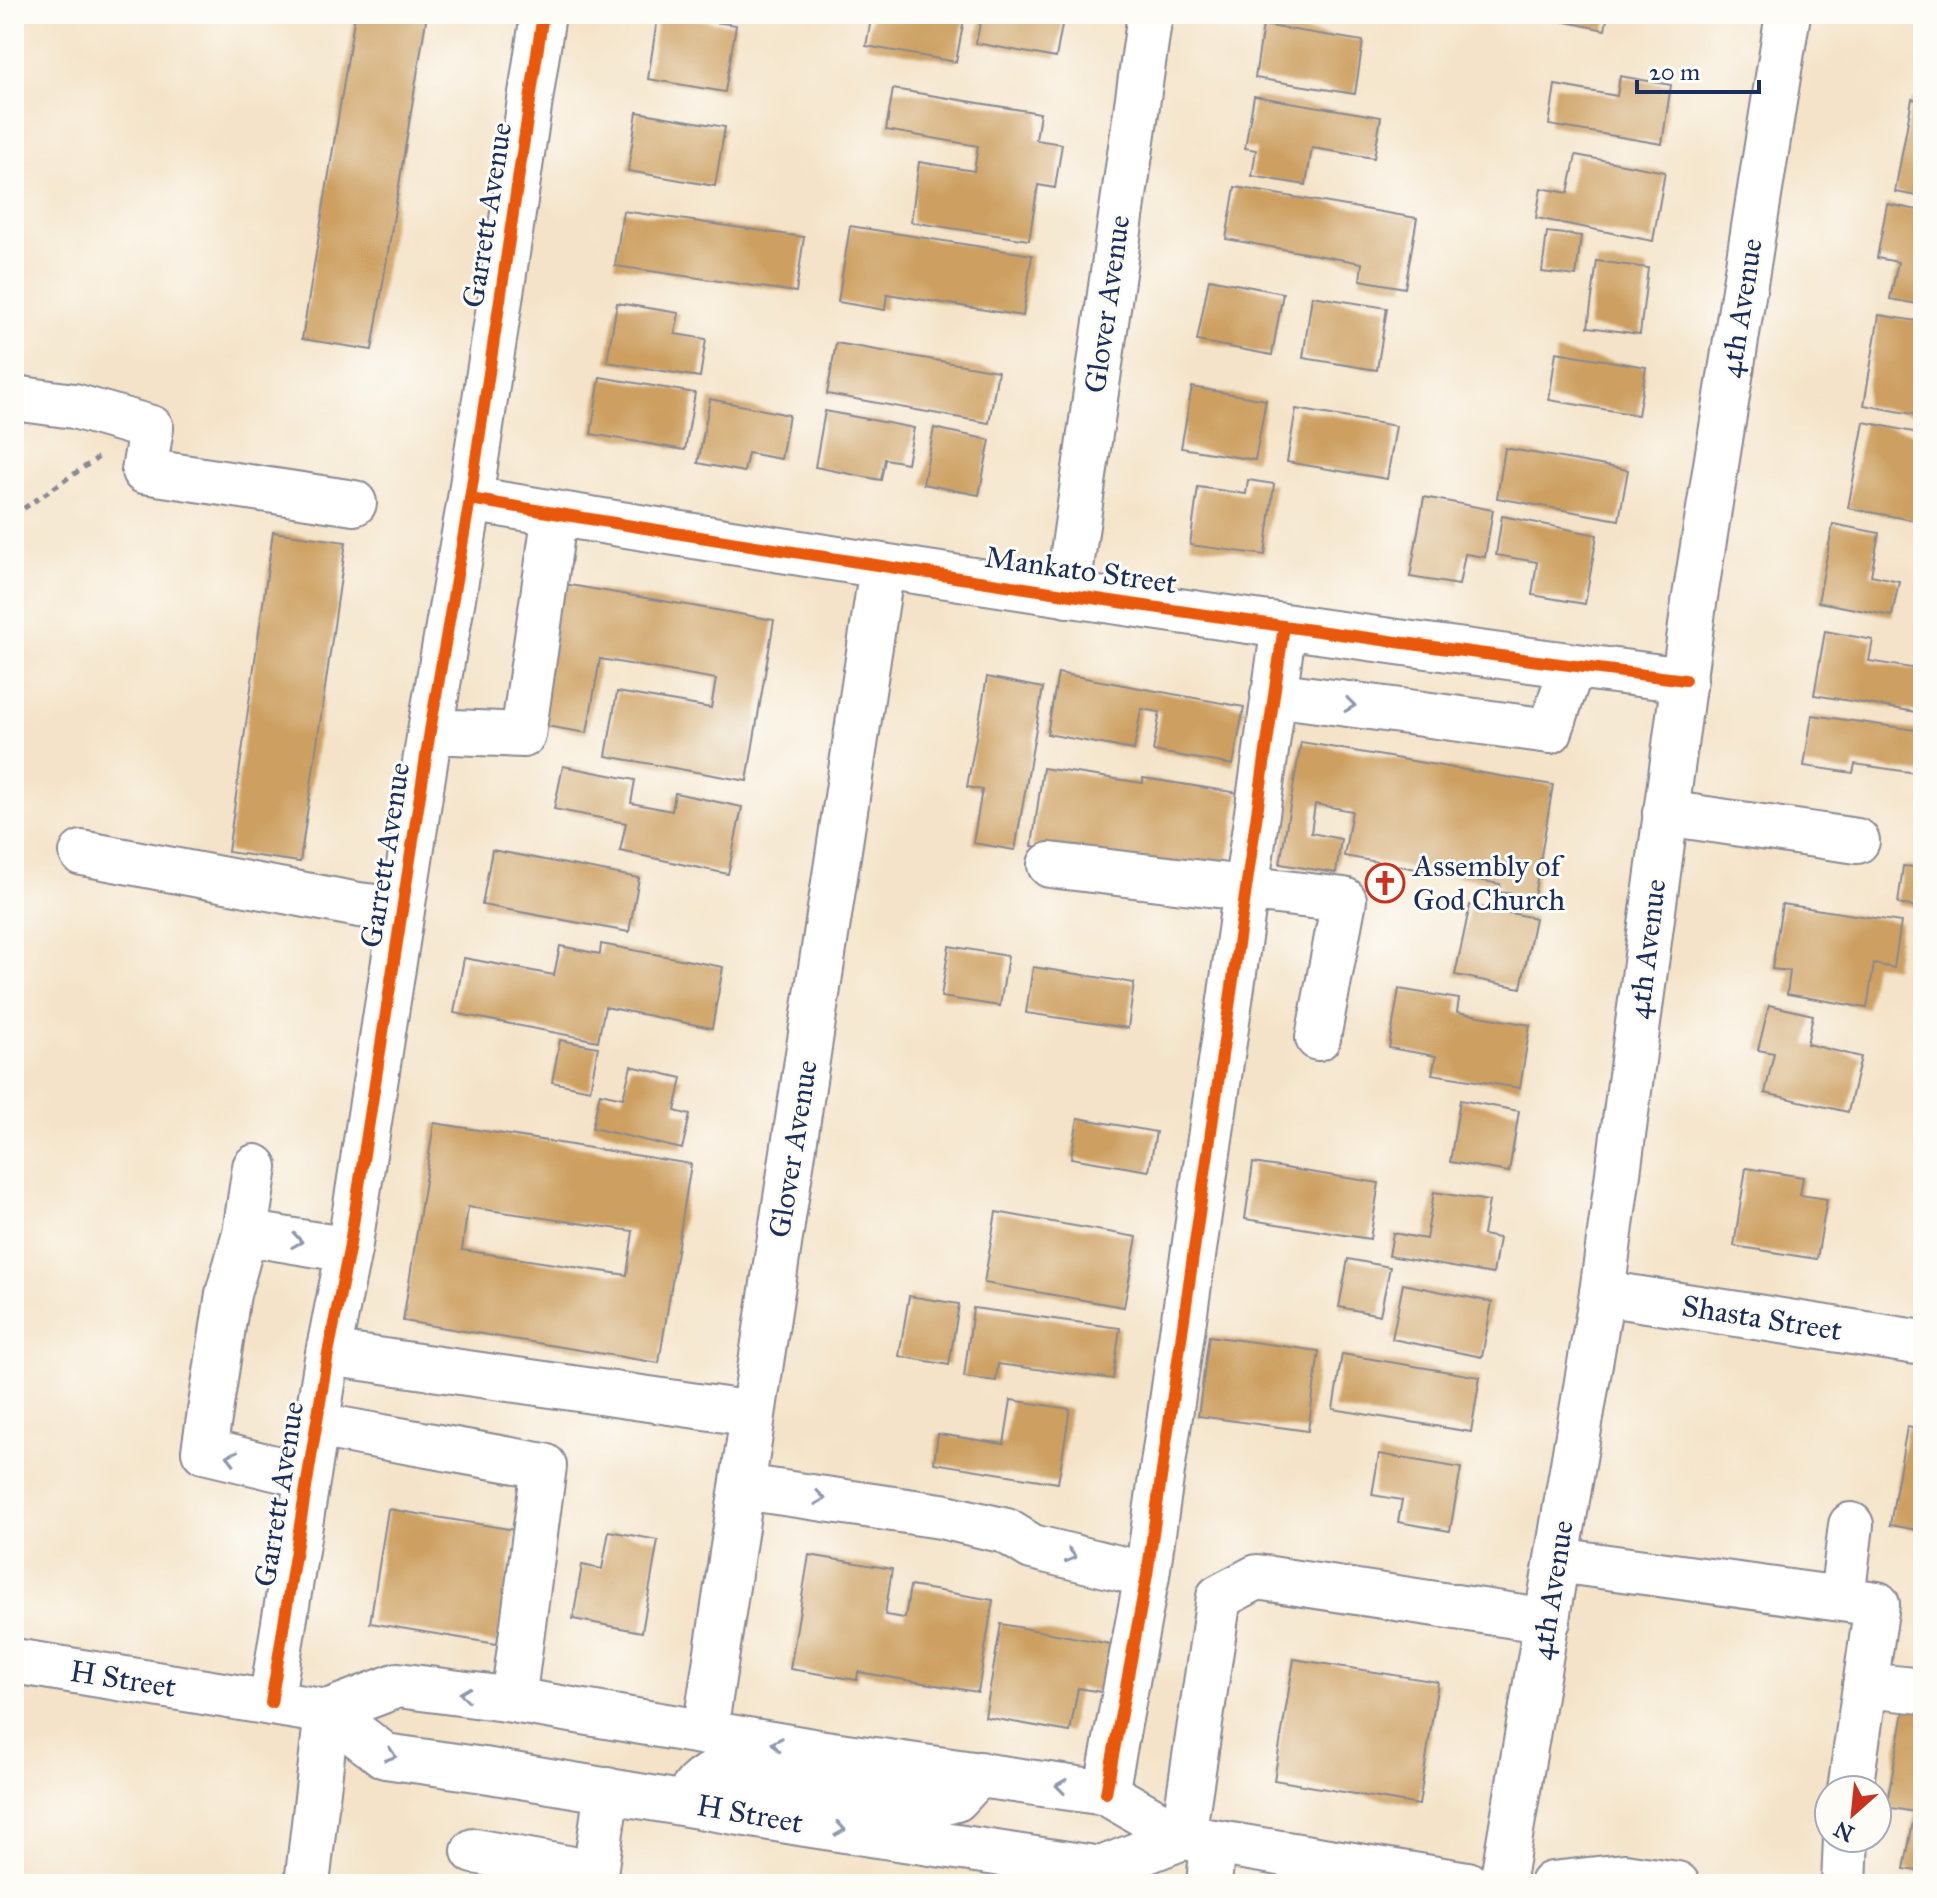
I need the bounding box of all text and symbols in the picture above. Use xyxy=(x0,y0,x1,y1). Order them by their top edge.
scale bar xyxy=(1637,44,1759,94)
text: 20 m xyxy=(1649,57,1700,87)
street label: Garrett Avenue xyxy=(455,120,519,310)
street label: Glover Avenue xyxy=(1077,213,1137,395)
street label: 4th Avenue xyxy=(1712,236,1770,380)
street label: Mankato Street xyxy=(983,539,1180,601)
one-way arrow xyxy=(1344,696,1357,713)
street label: Garrett Avenue xyxy=(353,760,417,950)
place label: Assembly of God Church xyxy=(1411,848,1566,918)
church icon: Assembly of God Church xyxy=(1364,862,1406,904)
street label: 4th Avenue xyxy=(1621,877,1673,1021)
street label: Glover Avenue xyxy=(761,1058,825,1240)
one-way arrow xyxy=(290,1232,304,1249)
street label: Shasta Street xyxy=(1679,1288,1845,1348)
street label: Garrett Avenue xyxy=(247,1399,311,1589)
one-way arrow xyxy=(226,1450,240,1467)
one-way arrow xyxy=(813,1489,827,1506)
street label: 4th Avenue xyxy=(1523,1518,1581,1662)
one-way arrow xyxy=(1064,1547,1078,1564)
street label: H Street xyxy=(67,1653,179,1705)
one-way arrow xyxy=(458,1686,472,1703)
one-way arrow xyxy=(770,1737,783,1754)
one-way arrow xyxy=(383,1746,397,1762)
north arrow xyxy=(1813,1774,1893,1854)
one-way arrow xyxy=(1055,1778,1068,1795)
street label: H Street xyxy=(694,1787,806,1841)
text: N xyxy=(1829,1815,1859,1848)
one-way arrow xyxy=(833,1820,847,1837)

